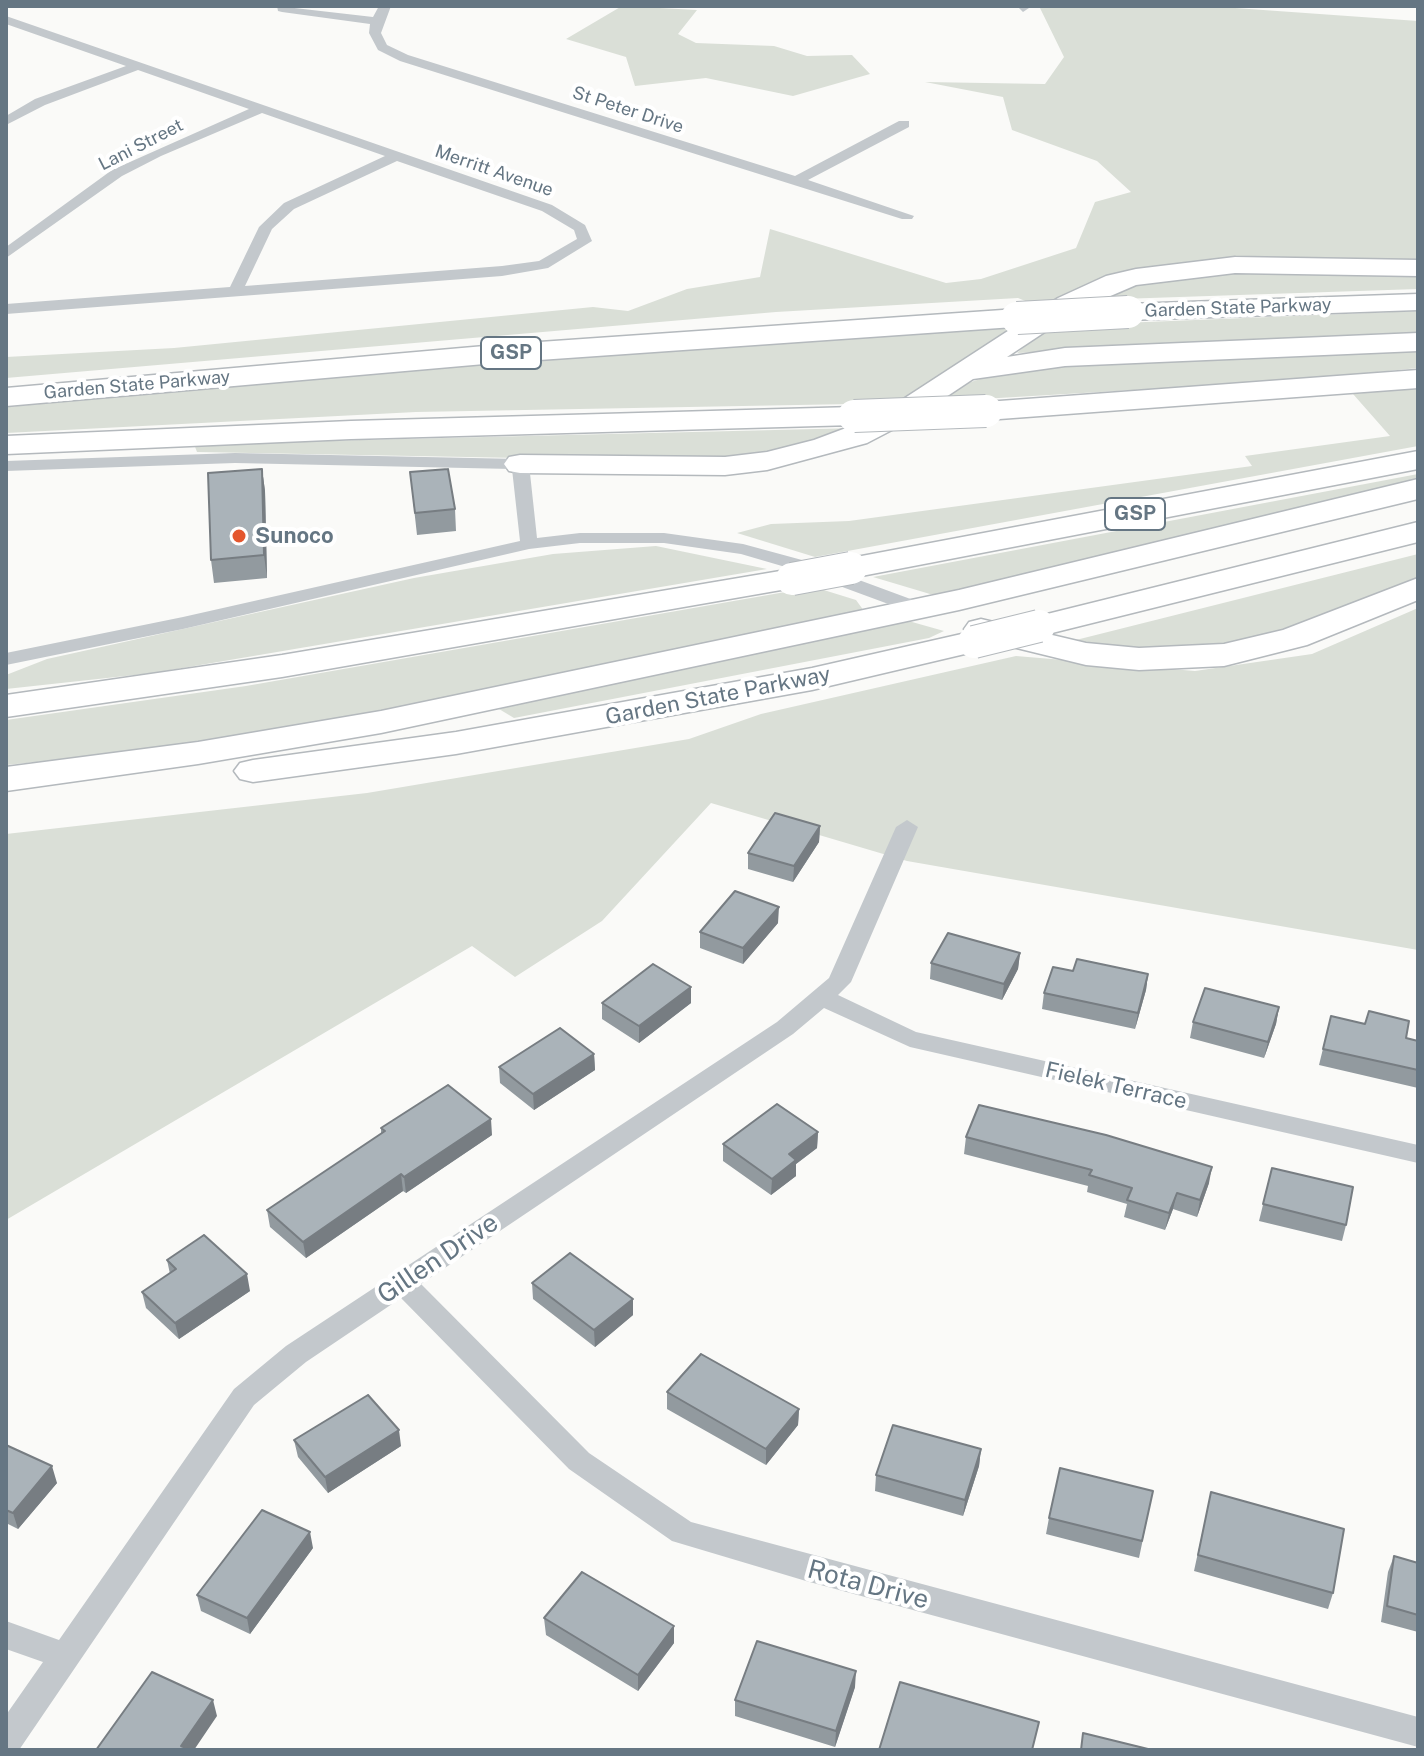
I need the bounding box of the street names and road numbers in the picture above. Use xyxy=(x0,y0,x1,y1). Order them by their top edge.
street label: St Peter Drive xyxy=(570,82,686,138)
street label: Lani Street xyxy=(95,115,187,175)
street label: Merritt Avenue xyxy=(432,141,556,201)
street label: Garden State Parkway xyxy=(1144,294,1332,322)
road number: GSP xyxy=(481,337,541,369)
street label: Garden State Parkway xyxy=(43,366,231,404)
road number: GSP xyxy=(1105,498,1165,530)
street label: Garden State Parkway xyxy=(603,661,833,731)
street label: Fielek Terrace xyxy=(1043,1057,1189,1115)
street label: Gillen Drive xyxy=(372,1207,504,1311)
street label: Rota Drive xyxy=(804,1554,932,1616)

